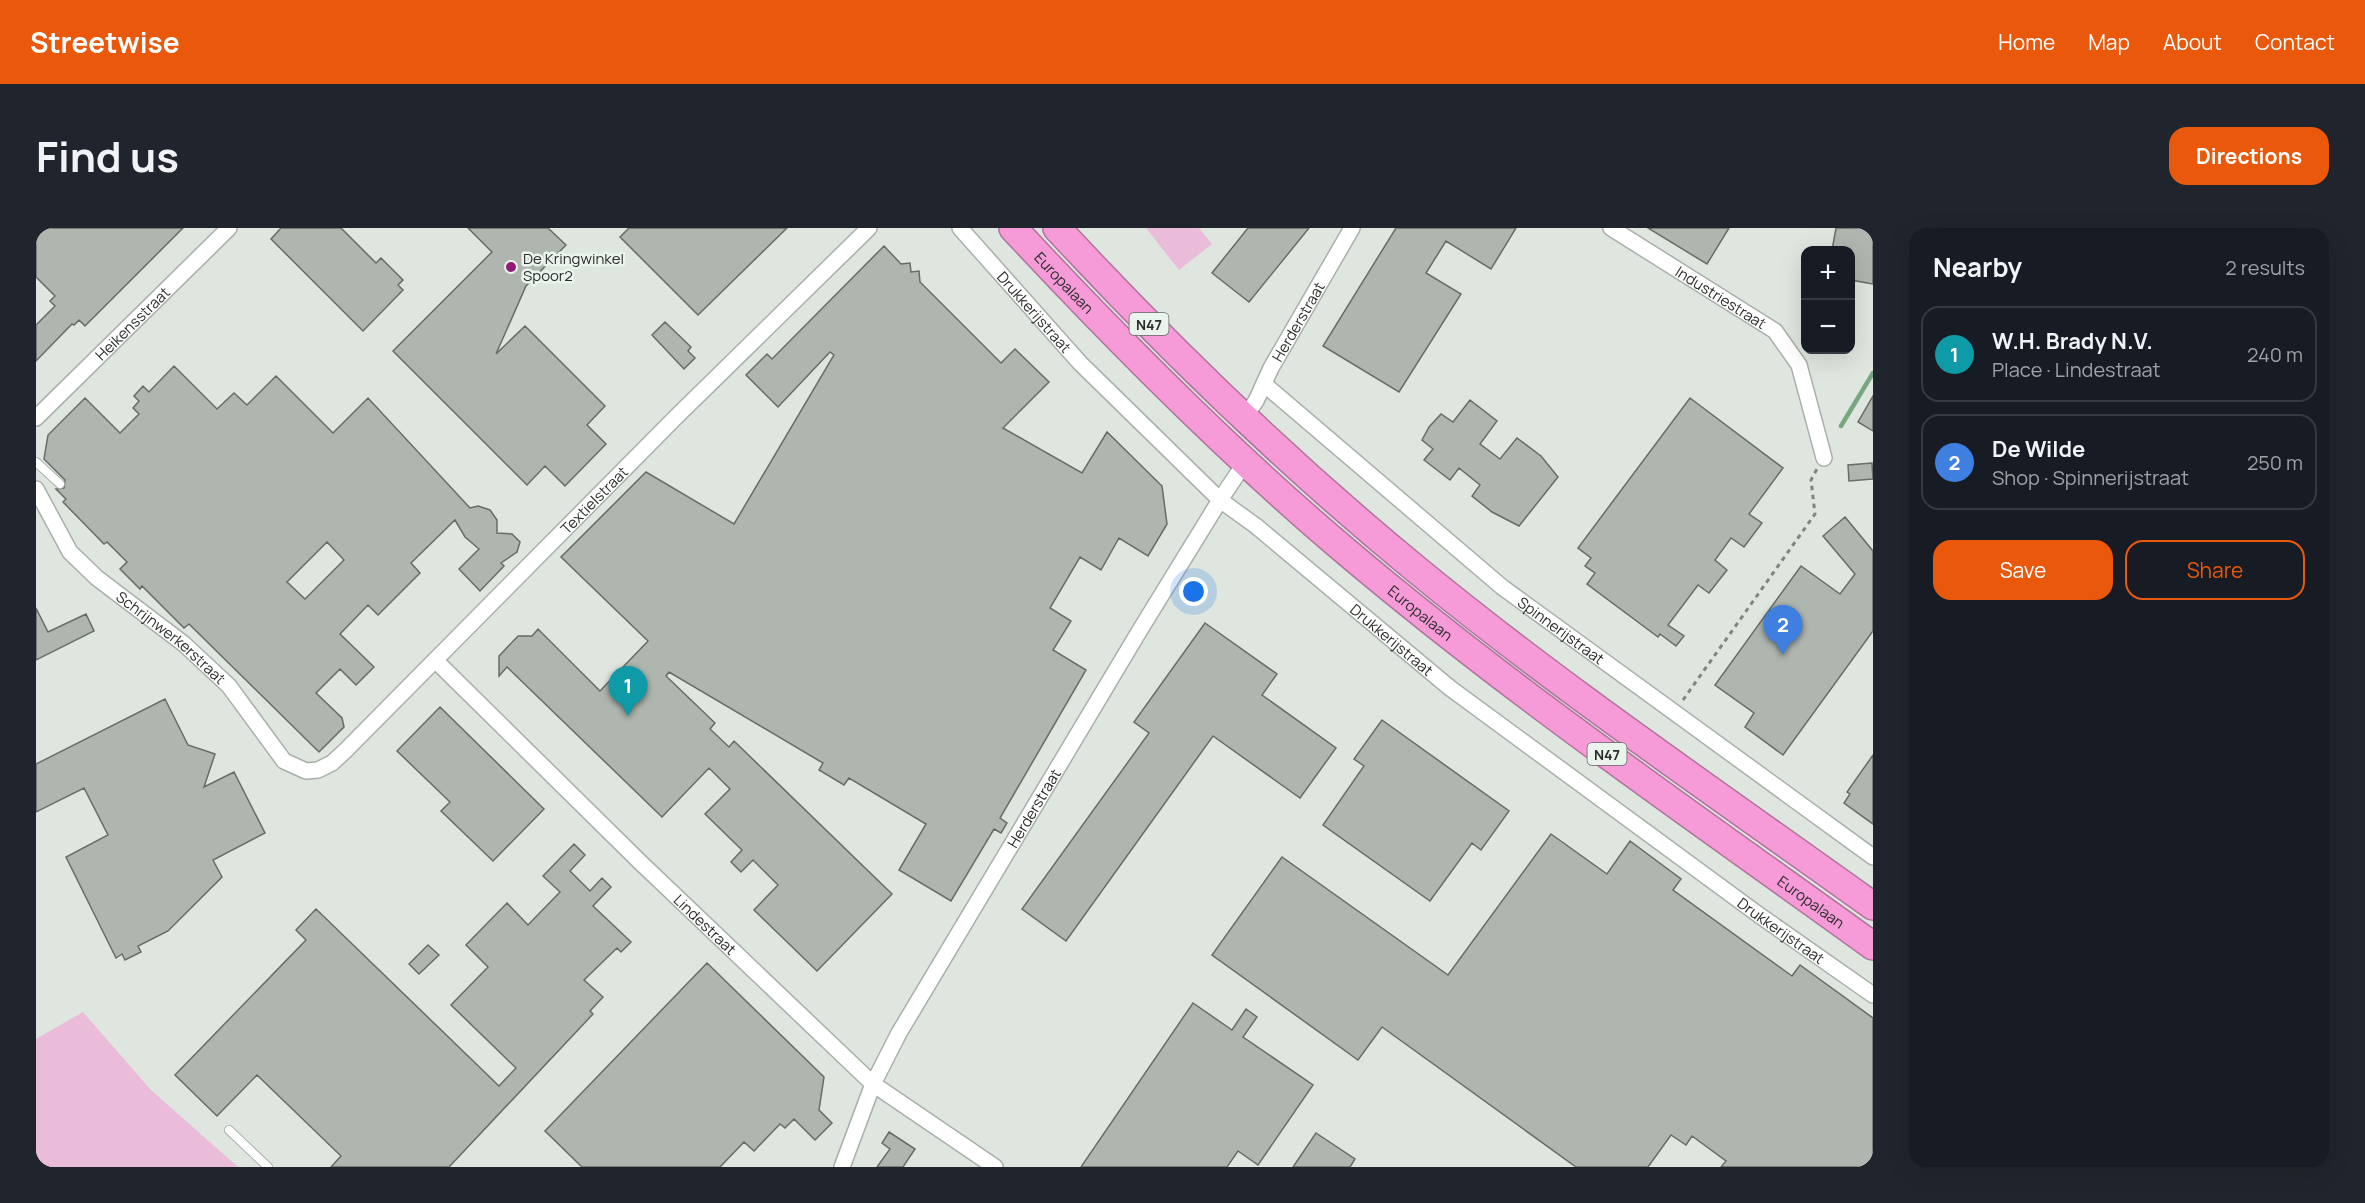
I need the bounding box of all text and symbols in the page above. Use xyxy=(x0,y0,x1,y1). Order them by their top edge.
text: Streetwise xyxy=(30,23,180,61)
text: Home xyxy=(1998,28,2055,56)
text: Map xyxy=(2088,28,2130,56)
text: About xyxy=(2163,28,2222,56)
text: Contact xyxy=(2255,28,2335,56)
text: Find us xyxy=(36,127,179,185)
button: Directions xyxy=(2169,127,2329,185)
map controls xyxy=(1801,246,1855,354)
button: + xyxy=(1801,246,1855,300)
street label: Europalaan xyxy=(1030,247,1099,318)
place label: De Kringwinkel Spoor2 xyxy=(523,248,624,286)
text: Nearby xyxy=(1933,249,2022,285)
text: 2 results xyxy=(2225,254,2305,281)
marker: De Kringwinkel Spoor2 xyxy=(504,260,518,274)
street label: Industriestraat xyxy=(1672,261,1771,334)
street label: Drukkerijstraat xyxy=(993,266,1076,357)
street label: Herderstraat xyxy=(1267,278,1329,365)
street label: Heikensstraat xyxy=(90,282,174,365)
button: − xyxy=(1801,300,1855,354)
road number: N47 xyxy=(1130,313,1168,335)
text: W.H. Brady N.V. xyxy=(1992,326,2153,356)
text: 1 xyxy=(1950,341,1959,368)
text: 240 m xyxy=(2247,341,2303,368)
text: Place · Lindestraat xyxy=(1992,356,2161,383)
text: De Wilde xyxy=(1992,434,2085,464)
text: 2 xyxy=(1949,449,1960,476)
text: 250 m xyxy=(2247,449,2303,476)
street label: Textielstraat xyxy=(556,461,632,538)
text: Shop · Spinnerijstraat xyxy=(1992,464,2189,491)
button: Save xyxy=(1933,540,2113,600)
button: Share xyxy=(2125,540,2305,600)
your location xyxy=(1179,577,1208,606)
street label: Europalaan xyxy=(1384,580,1458,645)
street label: Schrijnwerkerstraat xyxy=(112,586,231,688)
street label: Spinnerijstraat xyxy=(1514,591,1609,669)
street label: Drukkerijstraat xyxy=(1346,599,1438,680)
pin: 2 xyxy=(1764,606,1802,655)
pin: 1 xyxy=(608,666,648,716)
road number: N47 xyxy=(1588,743,1626,765)
street label: Herderstraat xyxy=(1002,765,1065,852)
street label: Europalaan xyxy=(1773,870,1849,933)
street label: Lindestraat xyxy=(669,889,741,959)
street label: Drukkerijstraat xyxy=(1733,892,1829,968)

